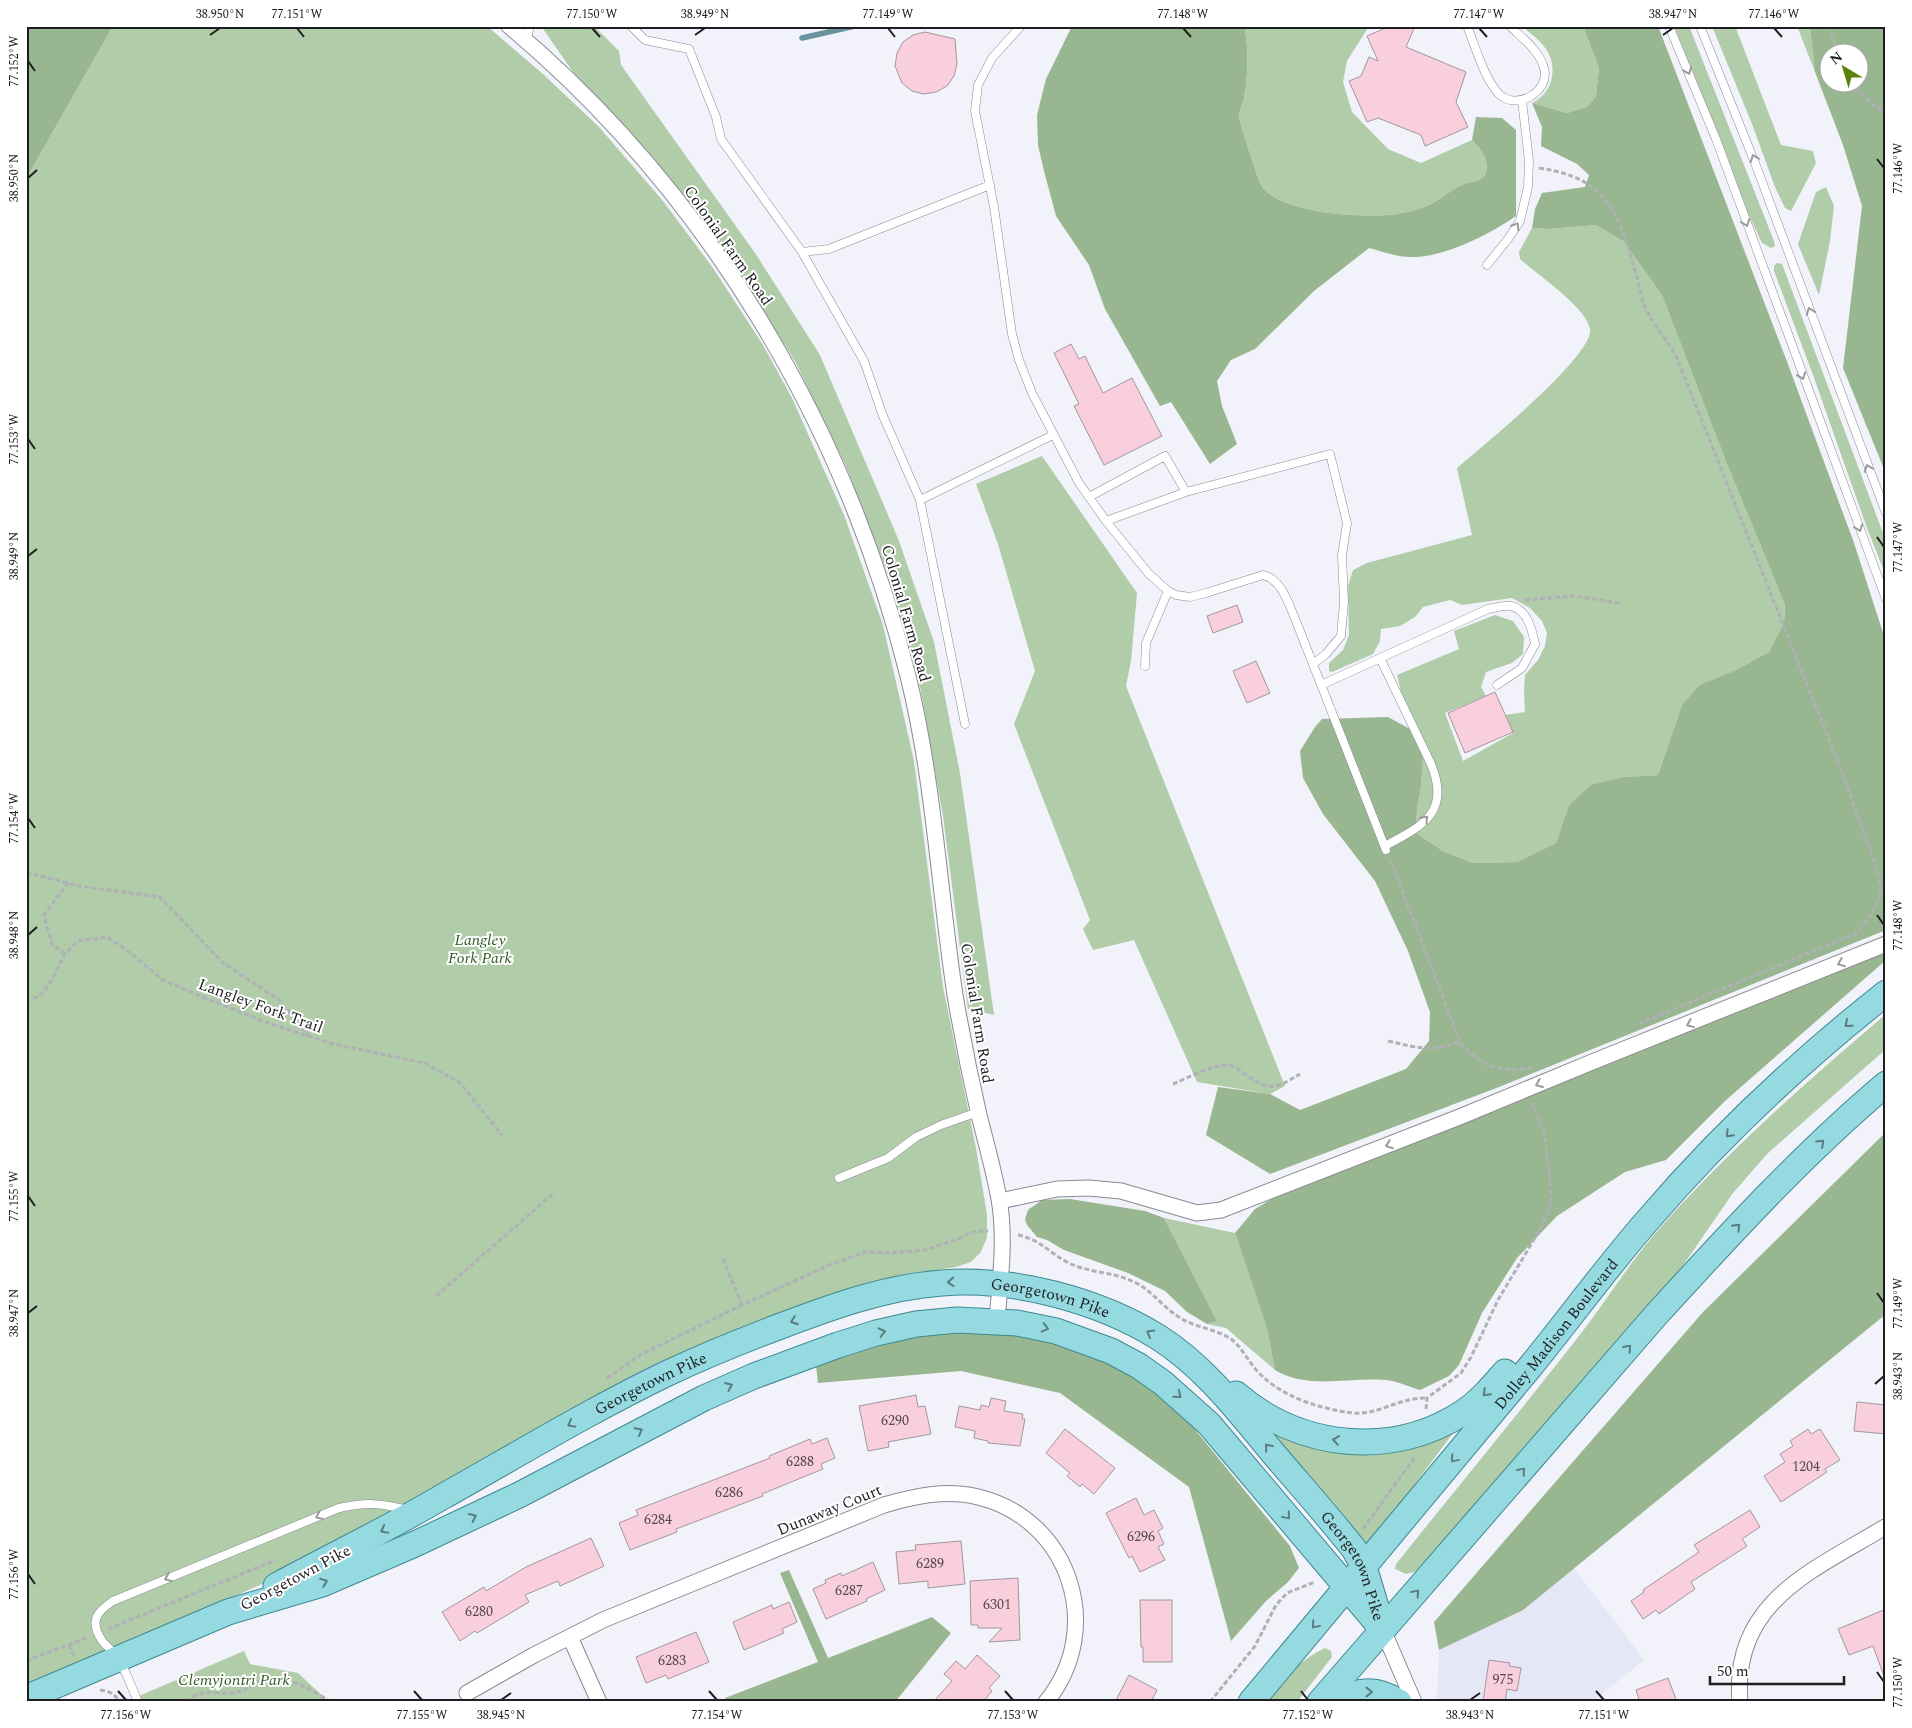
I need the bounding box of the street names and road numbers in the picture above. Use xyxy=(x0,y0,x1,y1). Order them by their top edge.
street label: Colonial Farm Road xyxy=(678,181,779,311)
street label: Colonial Farm Road xyxy=(875,542,937,685)
street label: Colonial Farm Road xyxy=(954,941,1000,1085)
street label: Langley Fork Trail xyxy=(195,972,327,1040)
street label: Dolley Madison Boulevard xyxy=(1488,1253,1624,1415)
street label: Georgetown Pike xyxy=(989,1272,1114,1324)
street label: Georgetown Pike xyxy=(590,1346,711,1422)
street label: Dunaway Court xyxy=(773,1478,886,1542)
street label: Georgetown Pike xyxy=(1314,1506,1390,1624)
street label: Georgetown Pike xyxy=(236,1539,355,1617)

